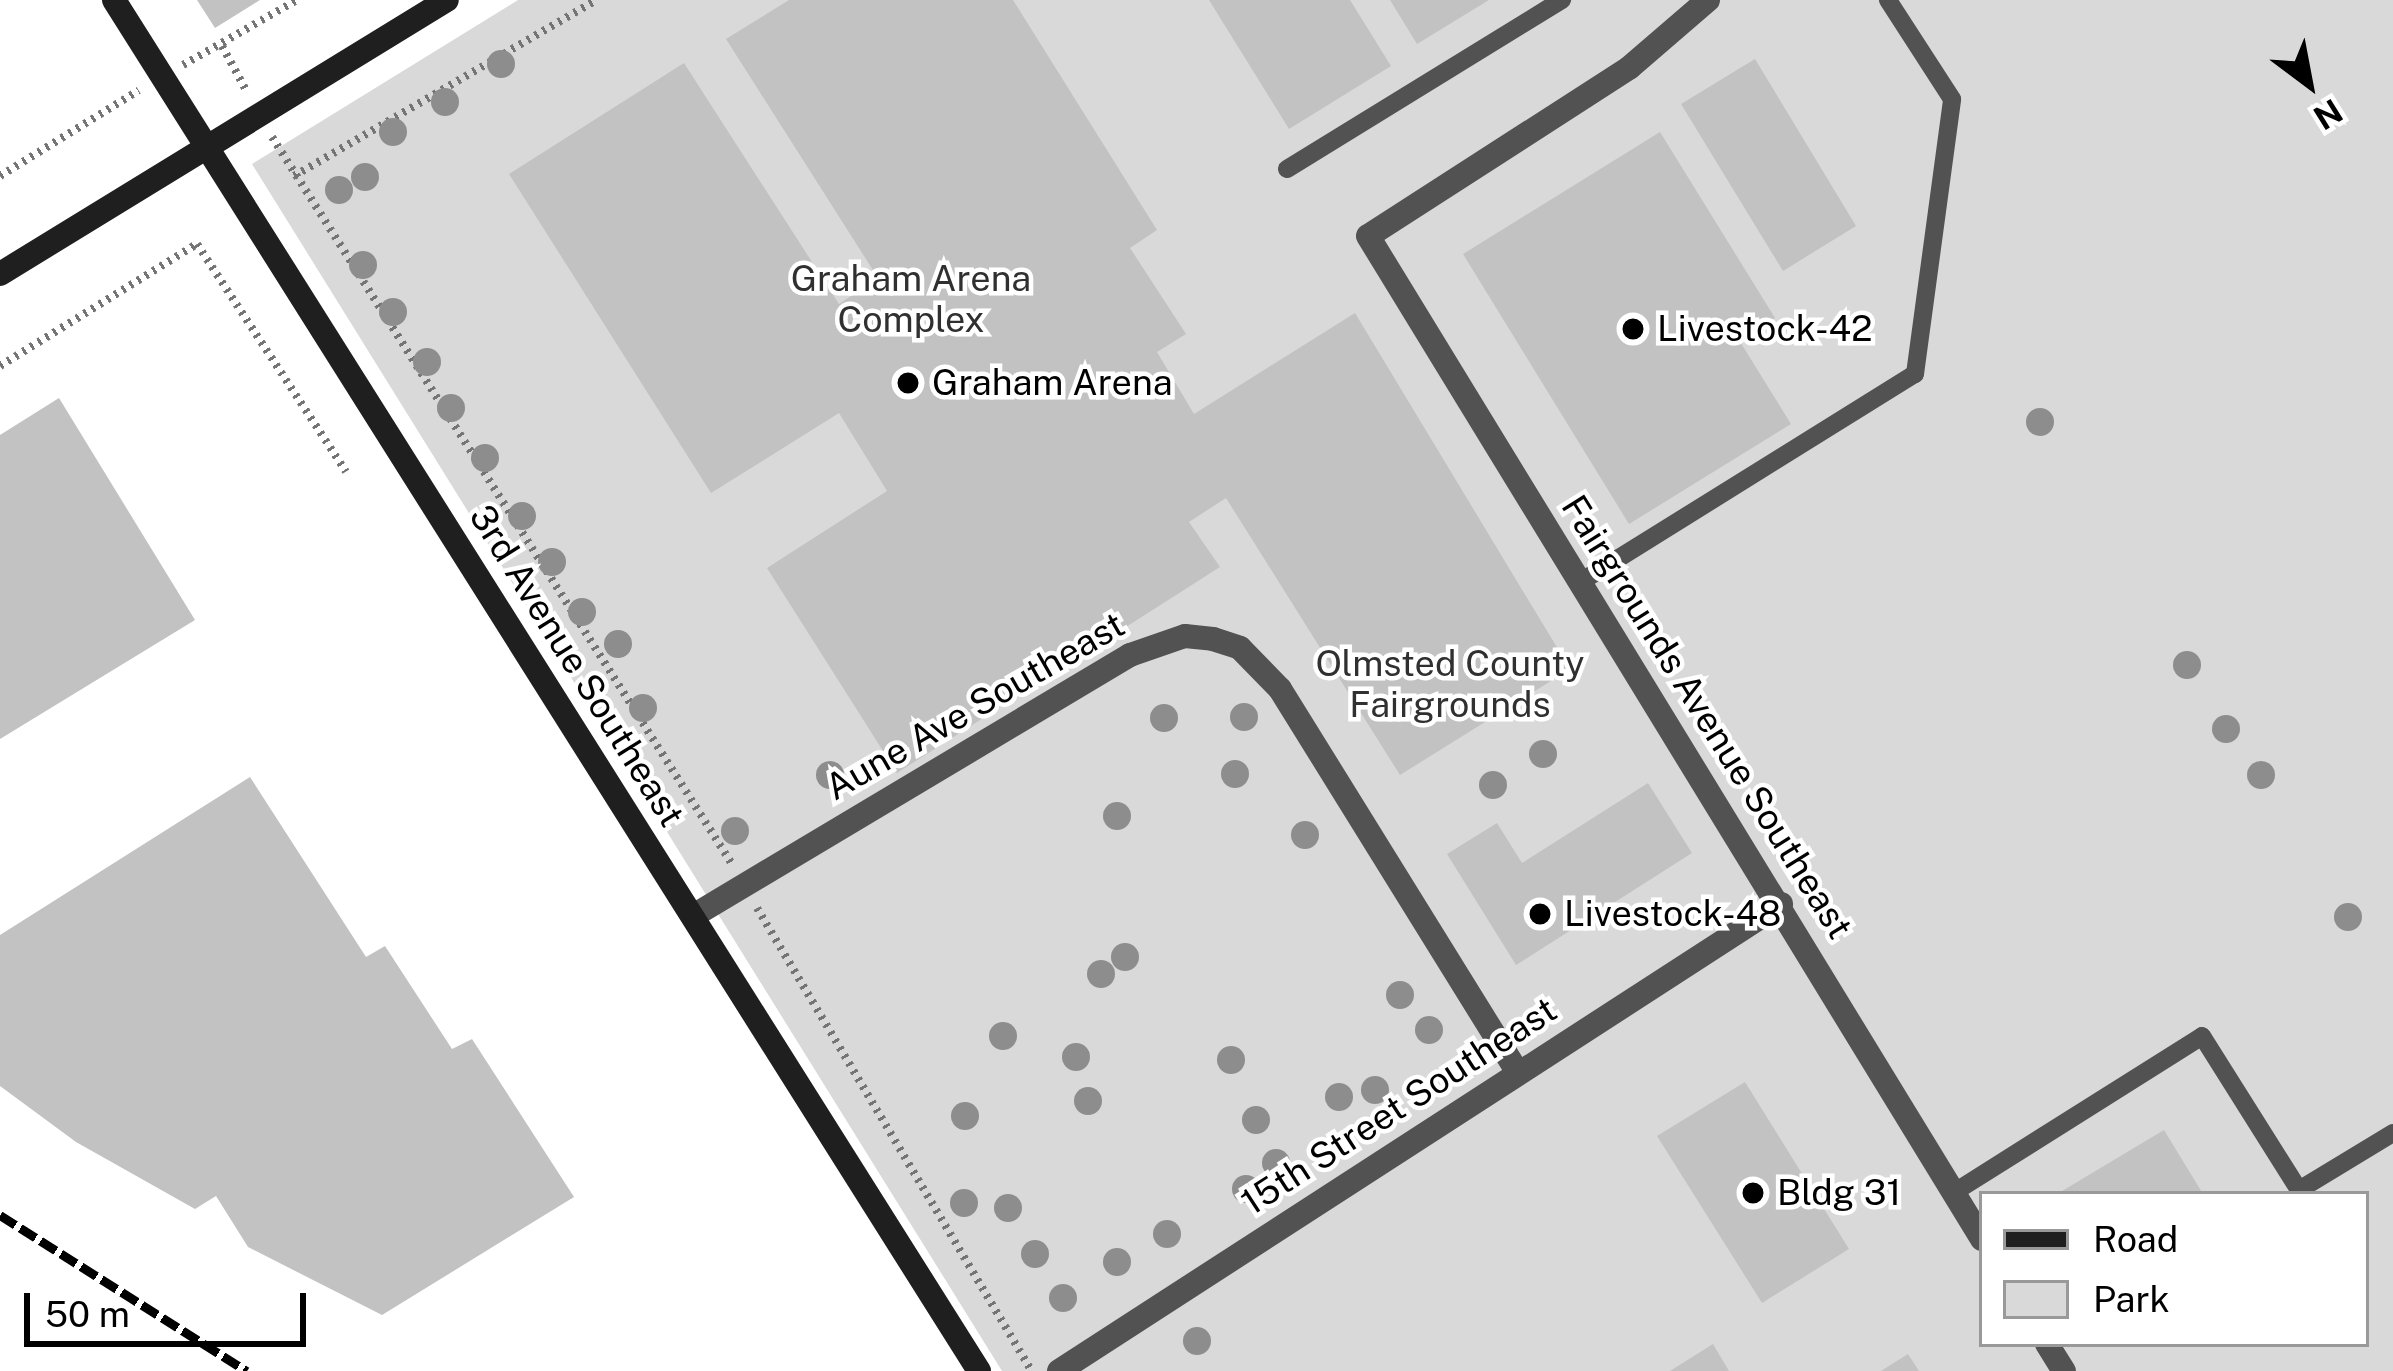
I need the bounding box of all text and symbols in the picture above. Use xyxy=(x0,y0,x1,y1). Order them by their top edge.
north arrow xyxy=(2249,24,2369,144)
text: N xyxy=(2307,92,2349,137)
park label: Graham Arena Complex xyxy=(791,256,1031,341)
place label: Livestock-42 xyxy=(1657,307,1873,351)
marker: Livestock-42 xyxy=(1620,316,1646,342)
place label: Graham Arena xyxy=(932,361,1173,405)
marker: Graham Arena xyxy=(895,370,921,396)
street label: Fairgrounds Avenue Southeast xyxy=(1552,487,1862,947)
street label: 3rd Avenue Southeast xyxy=(460,497,694,835)
street label: Aune Ave Southeast xyxy=(818,603,1132,809)
park label: Olmsted County Fairgrounds xyxy=(1315,641,1585,726)
place label: Livestock-48 xyxy=(1564,892,1781,936)
marker: Livestock-48 xyxy=(1527,901,1553,927)
street label: 15th Street Southeast xyxy=(1233,988,1565,1224)
place label: Bldg 31 xyxy=(1777,1171,1901,1215)
marker: Bldg 31 xyxy=(1740,1180,1766,1206)
legend xyxy=(1979,1191,2369,1347)
text: Road xyxy=(2093,1218,2178,1260)
scale bar xyxy=(30,1269,312,1343)
text: Park xyxy=(2093,1278,2170,1320)
text: 50 m xyxy=(45,1293,130,1335)

